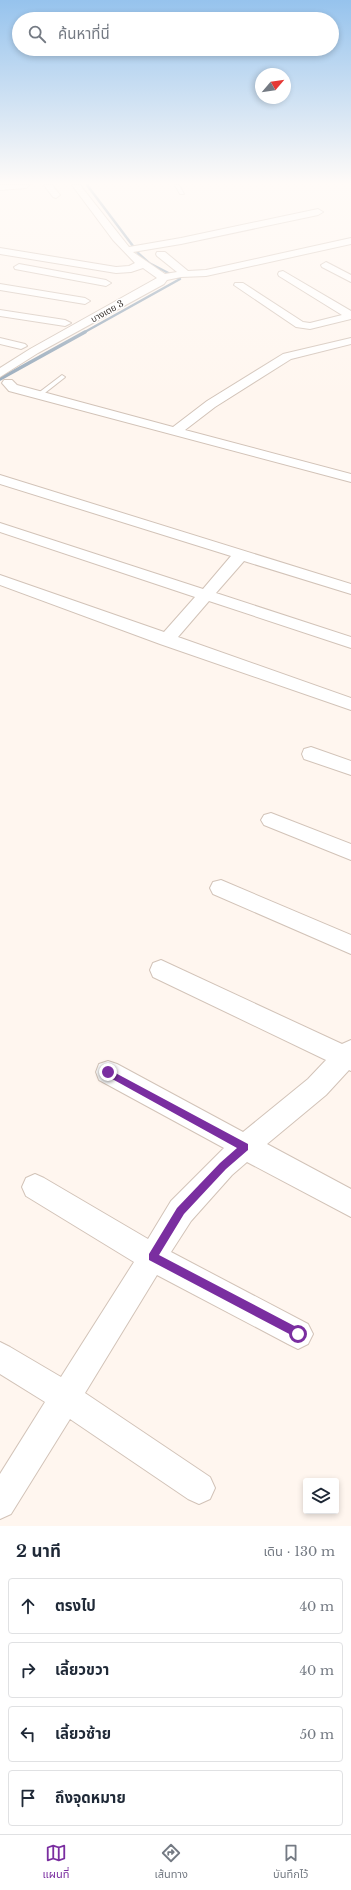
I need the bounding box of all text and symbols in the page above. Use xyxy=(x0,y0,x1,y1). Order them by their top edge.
search box xyxy=(12,12,339,56)
icon: search xyxy=(26,23,48,45)
text: ค้นหาที่นี่ xyxy=(58,24,110,43)
north arrow xyxy=(255,68,291,104)
street label: บางเตย 3 xyxy=(89,298,125,324)
route end xyxy=(99,1063,117,1081)
route start xyxy=(289,1325,307,1343)
map controls xyxy=(303,1478,339,1514)
button: layers xyxy=(303,1478,339,1514)
text: 2 นาที xyxy=(16,1541,61,1562)
text: เดิน · 130 m xyxy=(263,1543,335,1560)
icon: ahead xyxy=(17,1595,39,1617)
text: ตรงไป xyxy=(55,1596,96,1615)
text: 40 m xyxy=(299,1598,334,1615)
icon: right xyxy=(17,1659,39,1681)
text: เลี้ยวขวา xyxy=(55,1660,109,1679)
text: 40 m xyxy=(299,1662,334,1679)
icon: left xyxy=(17,1723,39,1745)
text: เลี้ยวซ้าย xyxy=(55,1724,111,1743)
text: 50 m xyxy=(300,1726,334,1743)
icon: arrive xyxy=(17,1787,39,1809)
text: ถึงจุดหมาย xyxy=(55,1788,126,1807)
tab: แผนที่ xyxy=(43,1842,69,1883)
tab: เส้นทาง xyxy=(155,1842,188,1883)
tab: บันทึกไว้ xyxy=(273,1842,308,1883)

